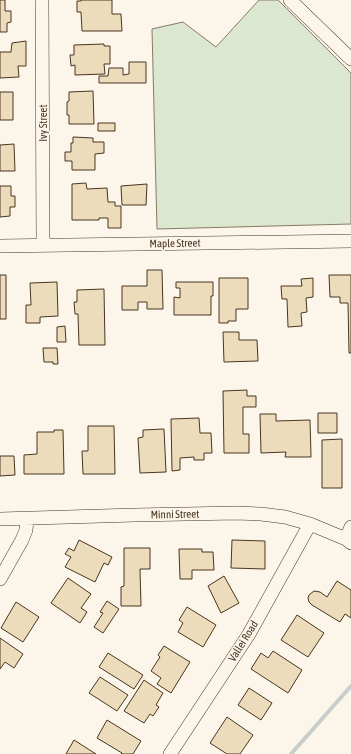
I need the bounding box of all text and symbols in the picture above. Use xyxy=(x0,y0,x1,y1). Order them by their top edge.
street label: Ivy Street xyxy=(37,104,49,142)
street label: Maple Street xyxy=(149,237,201,249)
street label: Minni Street xyxy=(151,508,199,520)
street label: Vallei Road xyxy=(226,618,260,664)

